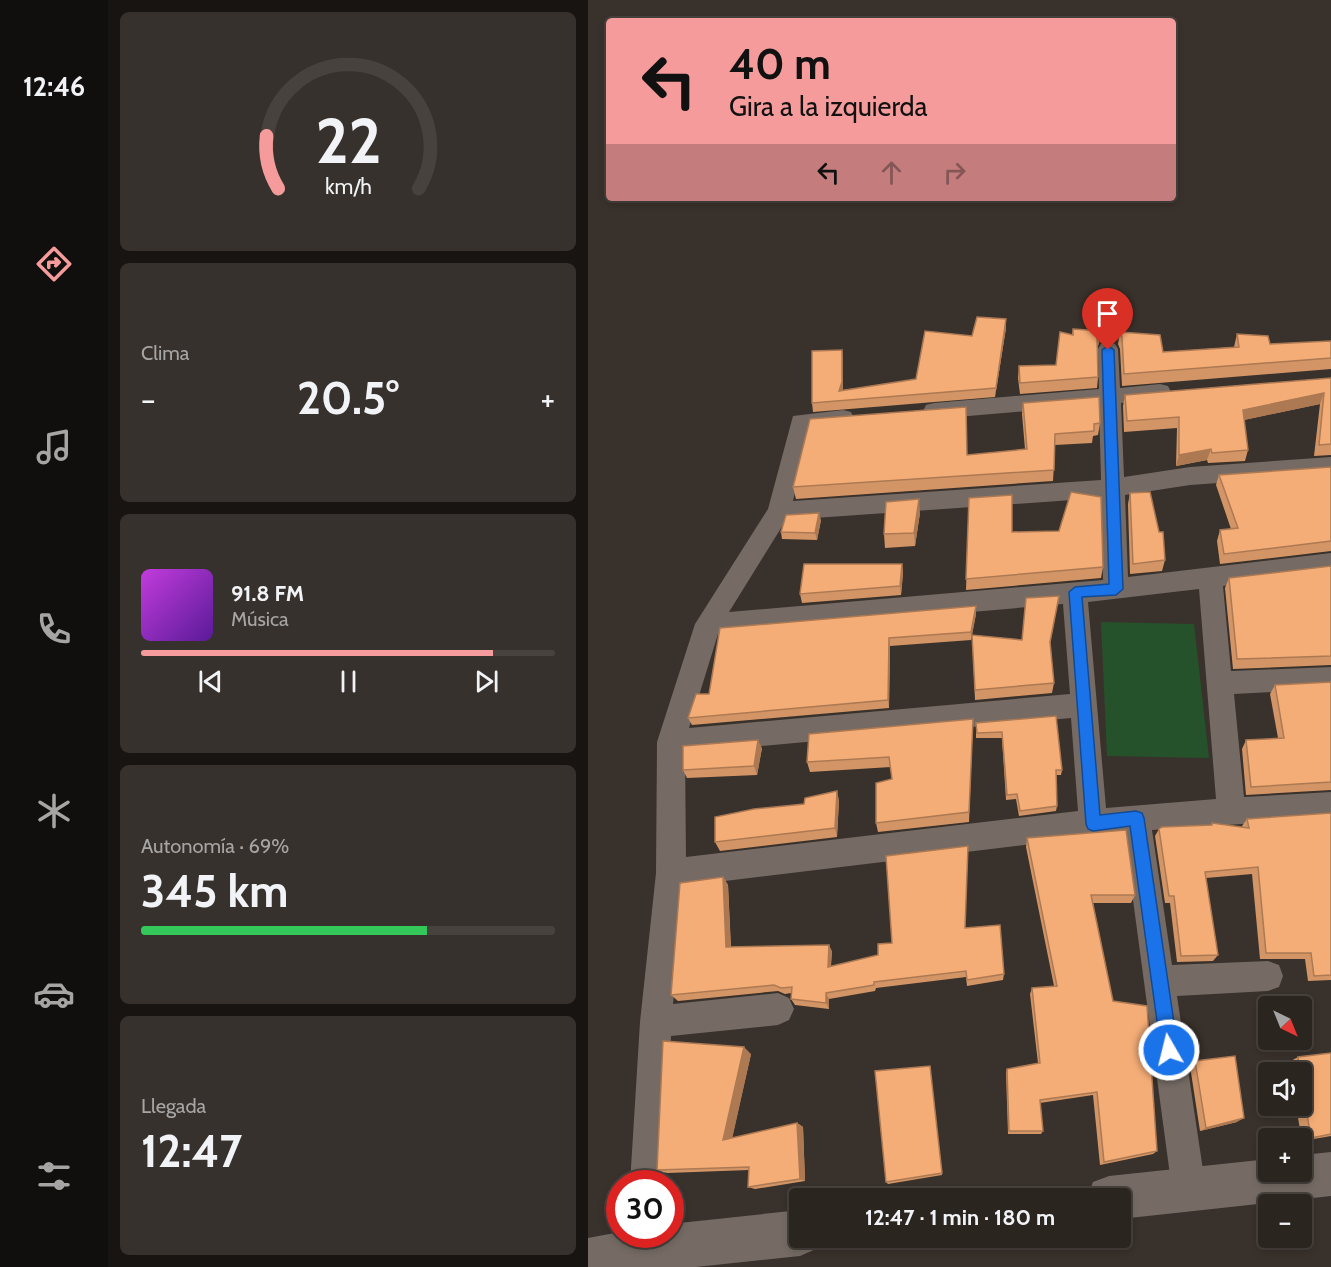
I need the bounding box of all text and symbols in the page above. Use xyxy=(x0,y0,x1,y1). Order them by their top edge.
text: 40 m xyxy=(729,38,831,90)
icon: left xyxy=(630,42,708,120)
text: 12:46 xyxy=(23,70,85,103)
text: Gira a la izquierda xyxy=(729,90,928,123)
text: 22 xyxy=(315,103,381,179)
icon: left xyxy=(812,156,845,189)
icon: ahead xyxy=(875,156,908,189)
icon: right xyxy=(938,156,971,189)
text: km/h xyxy=(325,173,371,199)
icon: directions xyxy=(33,243,75,285)
pin xyxy=(1082,288,1133,350)
icon: arrive xyxy=(1091,297,1124,330)
text: Clima xyxy=(141,341,189,365)
text: 20.5° xyxy=(297,371,399,425)
text: − xyxy=(141,379,156,419)
text: + xyxy=(540,379,555,419)
icon: music xyxy=(33,426,75,468)
text: 91.8 FM xyxy=(231,580,304,607)
text: Música xyxy=(231,607,289,631)
icon: phone xyxy=(33,608,75,650)
icon: previous xyxy=(194,665,227,698)
icon: pause xyxy=(332,665,365,698)
icon: next xyxy=(470,665,503,698)
icon: climate xyxy=(33,790,75,832)
text: Autonomía · 69% xyxy=(141,834,289,858)
text: 345 km xyxy=(141,864,288,918)
icon: car xyxy=(33,973,75,1015)
north arrow xyxy=(1258,996,1312,1050)
map controls xyxy=(1258,996,1312,1248)
position arrow xyxy=(1137,1018,1201,1082)
button: sound xyxy=(1258,1062,1312,1116)
text: Llegada xyxy=(141,1094,206,1118)
text: 12:47 xyxy=(141,1124,242,1178)
button: + xyxy=(1258,1128,1312,1182)
icon: filters xyxy=(33,1155,75,1197)
speed limit sign: 30 xyxy=(606,1170,684,1248)
button: − xyxy=(1258,1194,1312,1248)
text: 12:47 · 1 min · 180 m xyxy=(865,1204,1055,1231)

